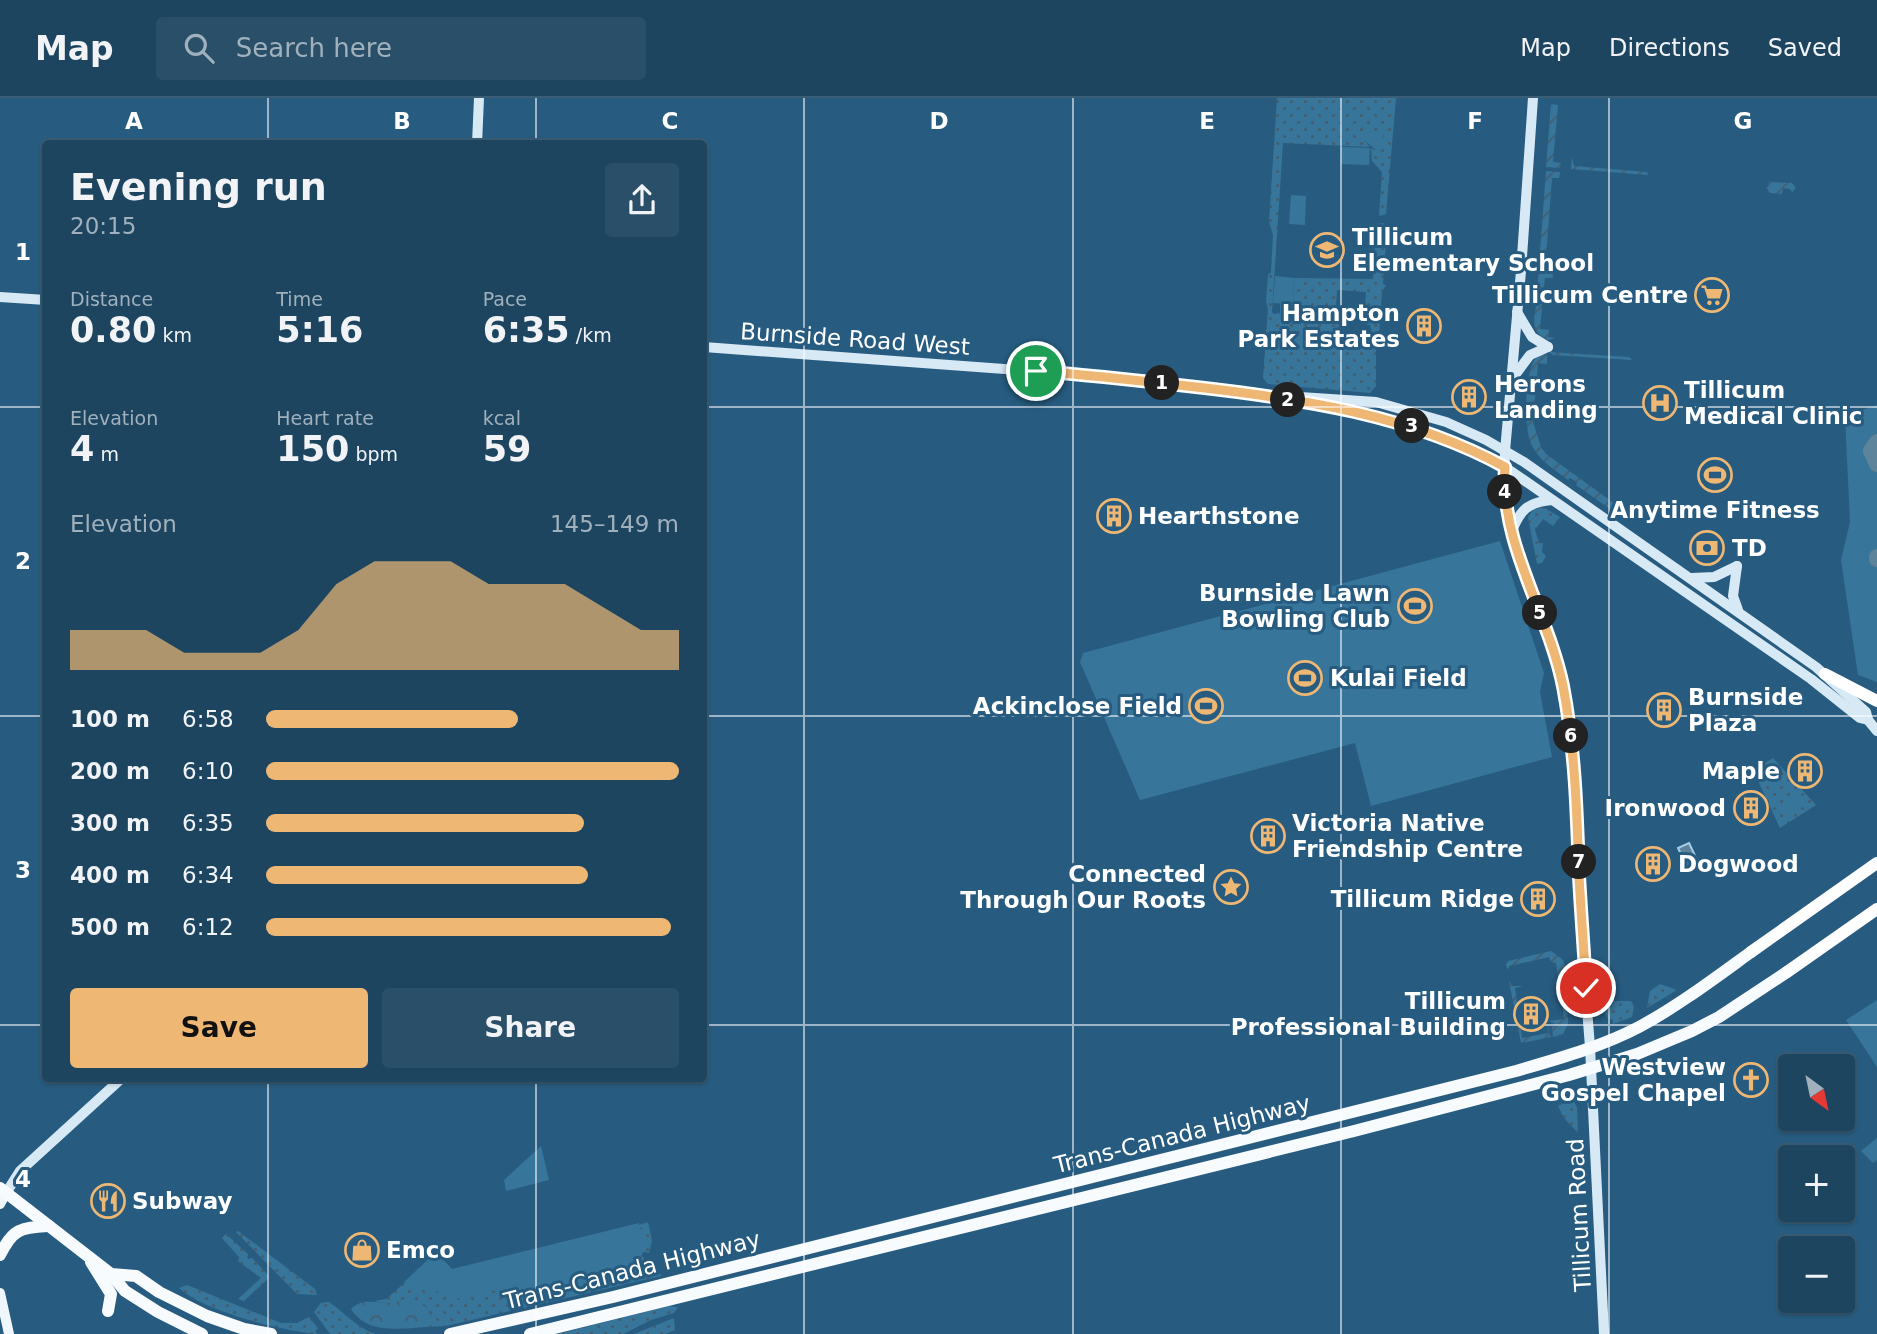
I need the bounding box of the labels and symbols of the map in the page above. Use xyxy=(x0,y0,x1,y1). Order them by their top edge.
text: A xyxy=(125,108,143,134)
text: B xyxy=(393,108,411,134)
text: C xyxy=(662,108,678,134)
text: D xyxy=(929,108,949,134)
text: E xyxy=(1199,108,1215,134)
text: F xyxy=(1467,108,1483,134)
text: G xyxy=(1734,108,1752,134)
place label: Tillicum Elementary School xyxy=(1352,224,1594,276)
school or university icon: Tillicum Elementary School xyxy=(1308,231,1346,269)
text: 1 xyxy=(15,239,31,265)
supermarket icon: Tillicum Centre xyxy=(1693,276,1731,314)
place label: Tillicum Centre xyxy=(1492,282,1688,308)
place label: Hampton Park Estates xyxy=(1237,300,1400,352)
building icon: Hampton Park Estates xyxy=(1405,307,1443,345)
street label: Burnside Road West xyxy=(739,318,971,360)
pin xyxy=(1006,341,1066,401)
pin: 1 xyxy=(1144,366,1180,400)
place label: Herons Landing xyxy=(1494,371,1598,423)
place label: Tillicum Medical Clinic xyxy=(1684,377,1862,429)
building icon: Herons Landing xyxy=(1450,378,1488,416)
pin: 2 xyxy=(1270,382,1306,418)
hospital icon: Tillicum Medical Clinic xyxy=(1641,384,1679,422)
pin: 3 xyxy=(1394,408,1430,444)
sports icon: Anytime Fitness xyxy=(1696,456,1734,494)
pin: 4 xyxy=(1488,474,1522,510)
building icon: Hearthstone xyxy=(1095,497,1133,535)
place label: Anytime Fitness xyxy=(1610,497,1820,523)
place label: Hearthstone xyxy=(1138,503,1300,529)
bank icon: TD xyxy=(1688,529,1726,567)
place label: TD xyxy=(1732,535,1767,561)
text: 2 xyxy=(15,548,31,574)
place label: Burnside Lawn Bowling Club xyxy=(1199,580,1390,632)
sports icon: Burnside Lawn Bowling Club xyxy=(1396,587,1434,625)
pin: 5 xyxy=(1522,596,1558,630)
sports icon: Kulai Field xyxy=(1286,659,1324,697)
place label: Kulai Field xyxy=(1330,665,1467,691)
place label: Burnside Plaza xyxy=(1688,684,1803,736)
sports icon: Ackinclose Field xyxy=(1187,687,1225,725)
building icon: Burnside Plaza xyxy=(1645,691,1683,729)
place label: Ackinclose Field xyxy=(973,693,1182,719)
pin: 6 xyxy=(1554,718,1588,754)
building icon: Maple xyxy=(1786,752,1824,790)
place label: Maple xyxy=(1702,758,1780,784)
building icon: Ironwood xyxy=(1732,789,1770,827)
place label: Ironwood xyxy=(1605,795,1726,821)
place label: Victoria Native Friendship Centre xyxy=(1292,810,1523,862)
building icon: Victoria Native Friendship Centre xyxy=(1249,817,1287,855)
pin: 7 xyxy=(1562,844,1596,880)
building icon: Dogwood xyxy=(1634,845,1672,883)
place label: Dogwood xyxy=(1678,851,1799,877)
text: 3 xyxy=(15,857,31,883)
place label: Connected Through Our Roots xyxy=(960,861,1206,913)
place icon: Connected Through Our Roots xyxy=(1212,868,1250,906)
building icon: Tillicum Ridge xyxy=(1519,880,1557,918)
place label: Tillicum Ridge xyxy=(1331,886,1514,912)
pin xyxy=(1556,958,1616,1018)
place label: Tillicum Professional Building xyxy=(1231,988,1506,1040)
building icon: Tillicum Professional Building xyxy=(1512,995,1550,1033)
place label: Westview Gospel Chapel xyxy=(1541,1054,1726,1106)
north arrow xyxy=(1778,1054,1855,1130)
church icon: Westview Gospel Chapel xyxy=(1732,1061,1770,1099)
street label: Trans-Canada Highway xyxy=(1050,1090,1313,1179)
street label: Tillicum Road xyxy=(1562,1138,1596,1293)
text: 4 xyxy=(15,1166,31,1192)
restaurant icon: Subway xyxy=(89,1182,127,1220)
place label: Subway xyxy=(132,1188,232,1214)
street label: Trans-Canada Highway xyxy=(500,1226,763,1315)
shop icon: Emco xyxy=(343,1231,381,1269)
place label: Emco xyxy=(386,1237,455,1263)

